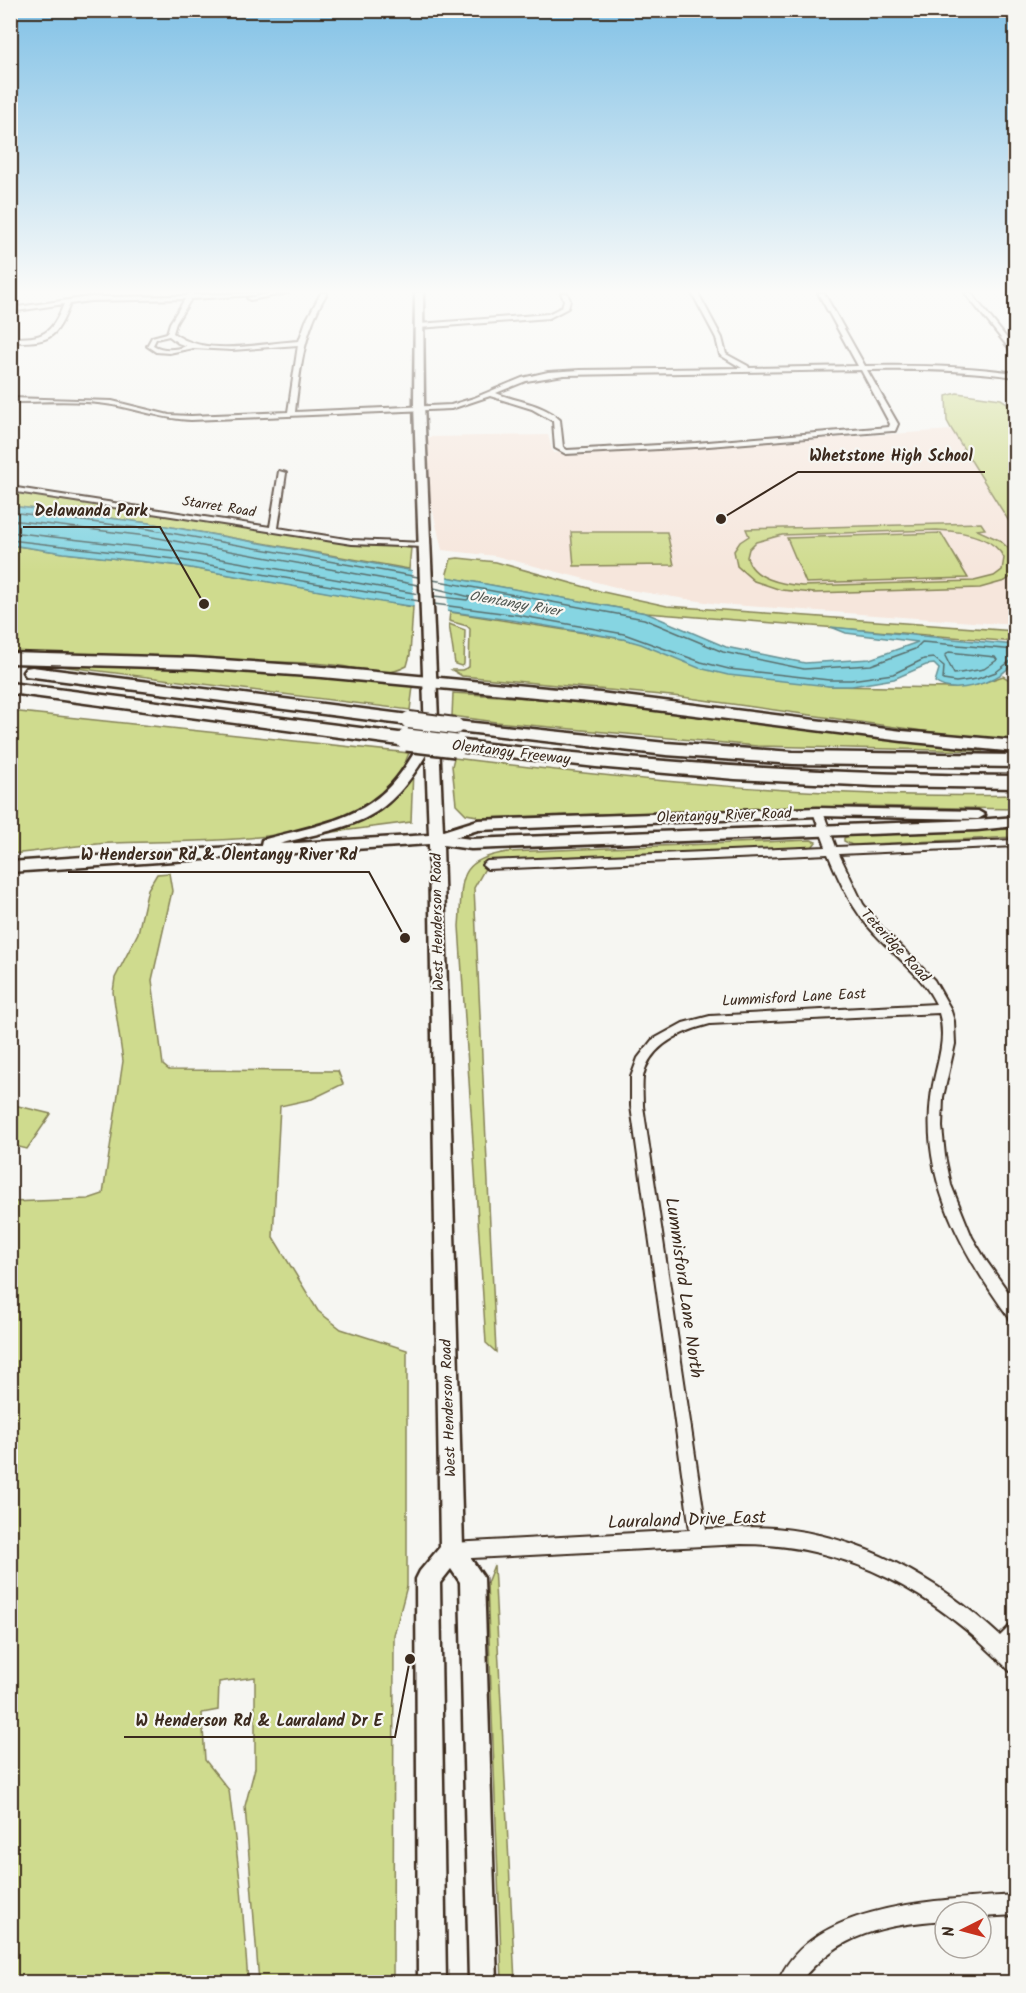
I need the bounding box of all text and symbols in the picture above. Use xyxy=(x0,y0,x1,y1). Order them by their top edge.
callout: Whetstone High School xyxy=(798,438,985,472)
text: Whetstone High School xyxy=(809,444,973,469)
street label: Starret Road xyxy=(181,490,258,524)
callout: Delawanda Park xyxy=(23,493,160,527)
text: Delawanda Park xyxy=(35,499,149,524)
water label: Olentangy River xyxy=(468,585,566,623)
street label: Olentangy Freeway xyxy=(450,734,573,772)
street label: Olentangy River Road xyxy=(656,802,792,830)
callout: W Henderson Rd & Olentangy River Rd xyxy=(68,838,369,872)
text: W Henderson Rd & Olentangy River Rd xyxy=(81,843,358,868)
street label: West Henderson Road xyxy=(425,852,451,991)
street label: Teteridge Road xyxy=(854,904,936,989)
street label: Lummisford Lane East xyxy=(721,982,867,1014)
street label: Lummisford Lane North xyxy=(656,1196,710,1380)
street label: West Henderson Road xyxy=(435,1338,463,1477)
street label: Lauraland Drive East xyxy=(607,1504,768,1538)
callout: W Henderson Rd & Lauraland Dr E xyxy=(124,1703,395,1737)
text: W Henderson Rd & Lauraland Dr E xyxy=(135,1709,384,1734)
north arrow xyxy=(933,1900,993,1960)
text: N xyxy=(937,1925,963,1938)

